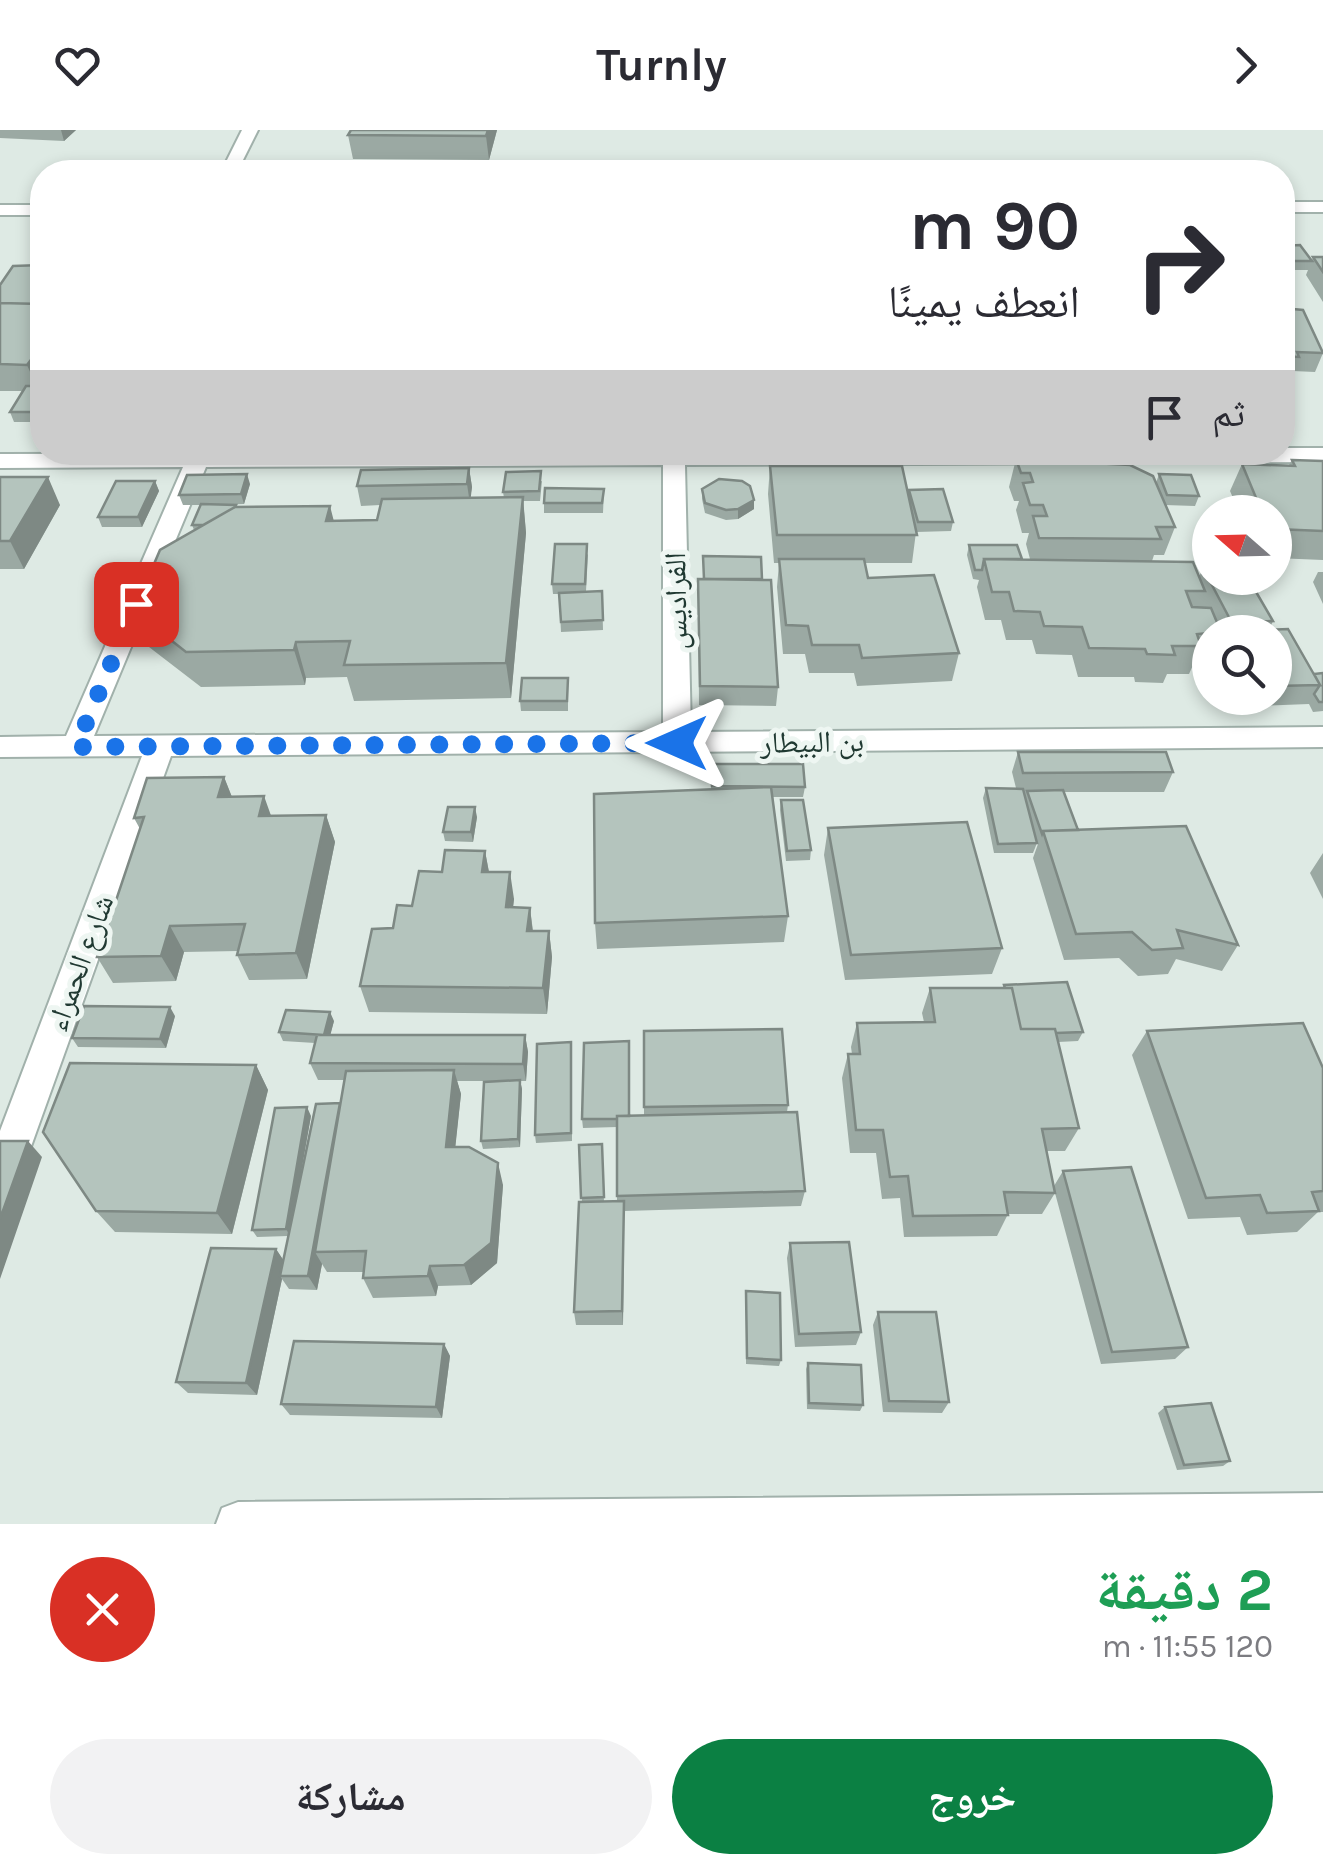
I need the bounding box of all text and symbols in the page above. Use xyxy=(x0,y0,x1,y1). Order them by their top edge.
icon: heart xyxy=(50,38,105,93)
icon: forward xyxy=(1218,38,1273,93)
text: Turnly xyxy=(596,39,727,91)
text: 90 m xyxy=(909,185,1080,267)
icon: right xyxy=(1115,200,1245,330)
text: انعطف يمينًا xyxy=(888,276,1080,328)
icon: arrive xyxy=(1137,390,1192,445)
text: ثم xyxy=(1212,391,1245,436)
north arrow xyxy=(1192,495,1292,595)
map controls xyxy=(1192,495,1292,715)
street label: الفراديس xyxy=(657,552,695,650)
pin xyxy=(94,562,179,647)
icon: arrive xyxy=(109,577,164,632)
button: search xyxy=(1192,615,1292,715)
position arrow xyxy=(625,691,729,795)
street label: بن البيطار xyxy=(759,723,864,761)
street label: شارع الحمراء xyxy=(39,890,122,1036)
text: 2 دقيقة xyxy=(1096,1555,1273,1625)
button: close xyxy=(50,1557,155,1662)
text: 120 m · 11:55 xyxy=(1102,1628,1273,1665)
button: مشاركة xyxy=(50,1739,652,1854)
button: خروج xyxy=(672,1739,1273,1854)

